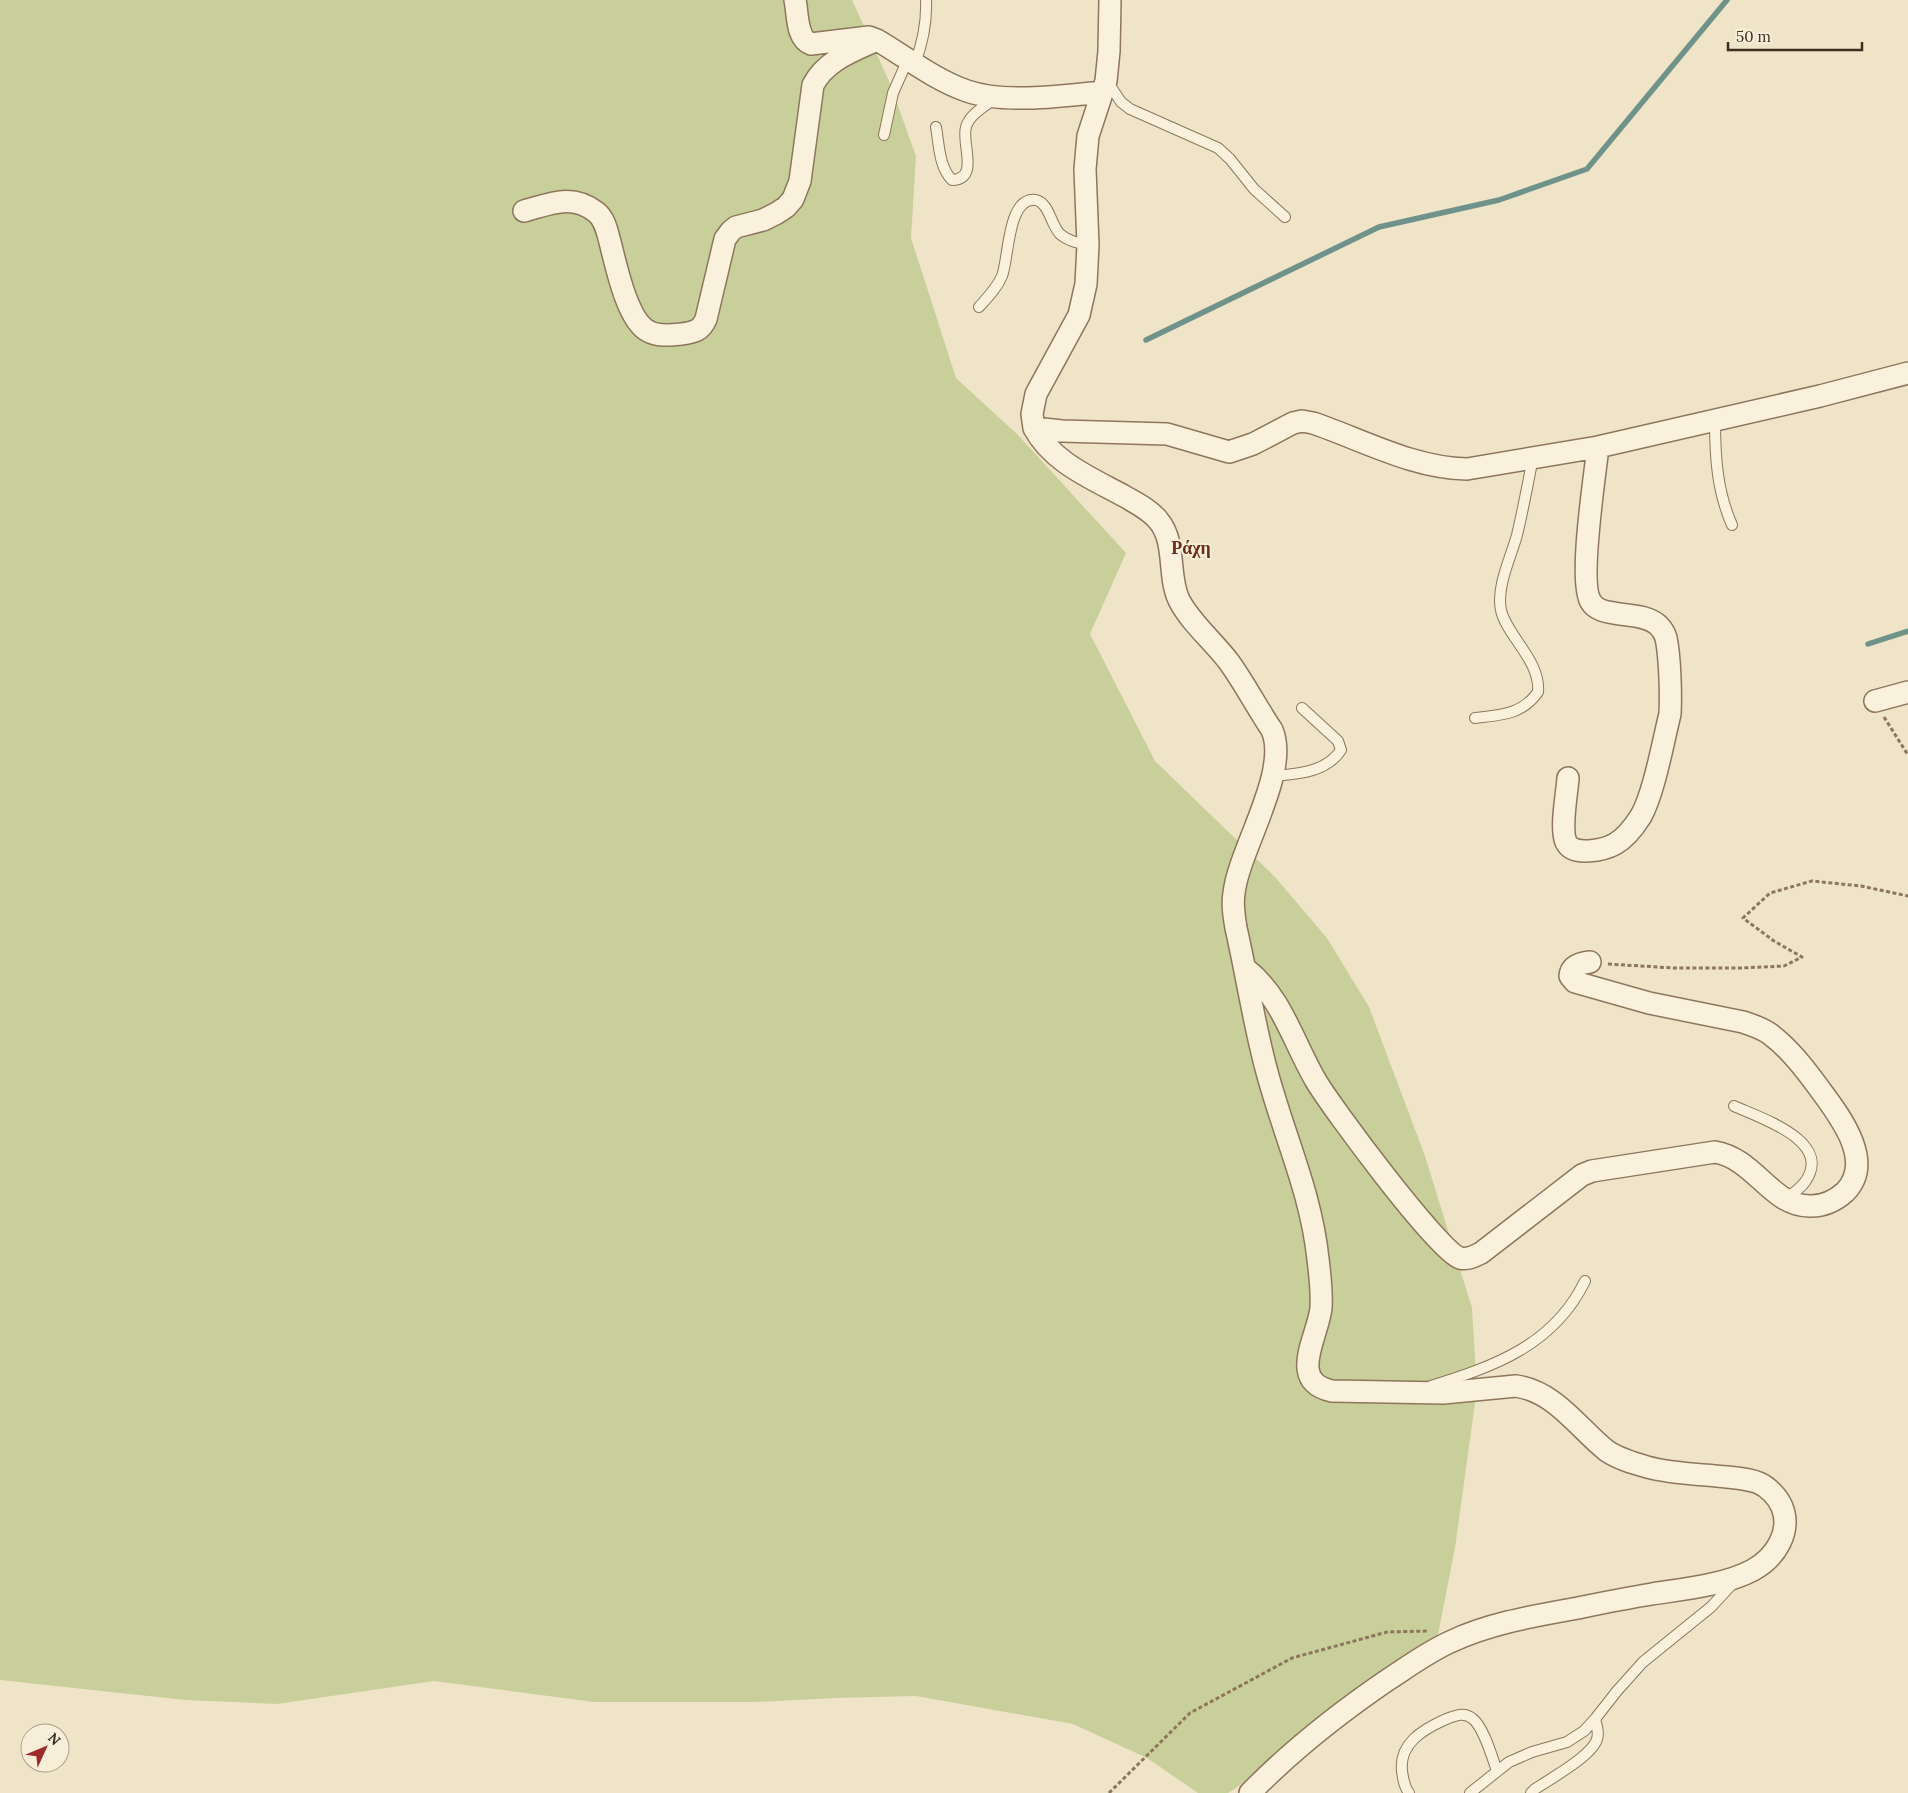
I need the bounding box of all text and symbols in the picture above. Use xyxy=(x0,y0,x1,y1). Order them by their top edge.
scale bar xyxy=(1728,20,1862,52)
text: 50 m xyxy=(1736,27,1771,46)
district label: Ράχη xyxy=(1171,536,1211,559)
north arrow xyxy=(20,1723,70,1773)
text: N xyxy=(44,1729,65,1749)

